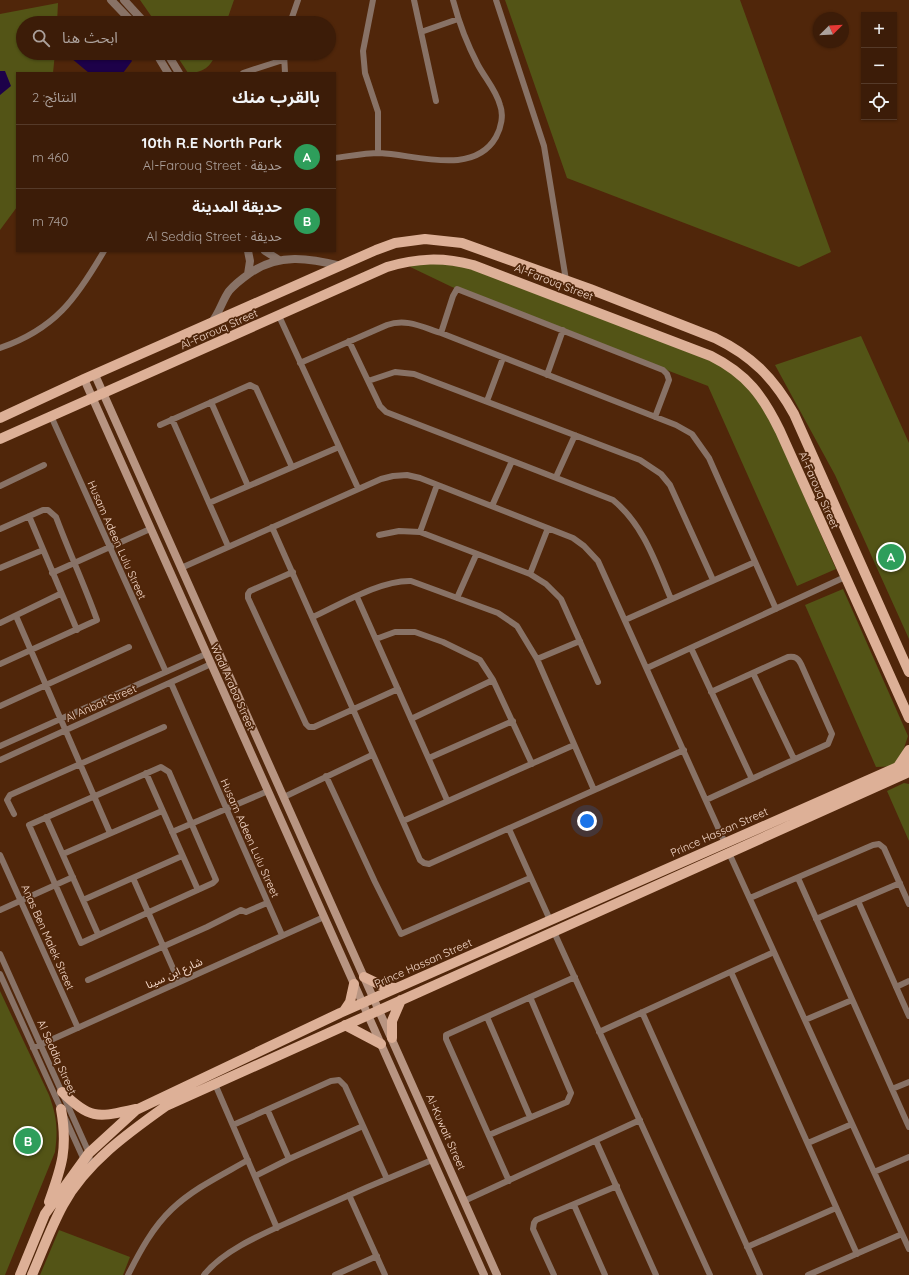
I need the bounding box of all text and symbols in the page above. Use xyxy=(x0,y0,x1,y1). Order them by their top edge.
north arrow xyxy=(813,12,849,48)
map controls xyxy=(861,12,897,120)
button: + xyxy=(861,12,897,48)
search box xyxy=(16,16,336,60)
icon: search xyxy=(30,27,52,49)
text: ابحث هنا xyxy=(62,28,118,47)
button: − xyxy=(861,48,897,84)
button: locate xyxy=(861,84,897,120)
text: بالقرب منك xyxy=(232,86,320,107)
text: النتائج: 2 xyxy=(32,89,77,105)
text: 10th R.E North Park xyxy=(142,133,282,152)
text: 460 m xyxy=(32,149,69,165)
text: A xyxy=(303,149,311,165)
text: حديقة · Al-Farouq Street xyxy=(143,157,282,173)
text: حديقة المدينة xyxy=(192,197,282,216)
text: 740 m xyxy=(32,213,68,229)
text: B xyxy=(303,213,311,229)
text: حديقة · Al Seddiq Street xyxy=(146,228,282,244)
street label: Al-Farouq Street xyxy=(513,261,596,304)
street label: Al-Farouq Street xyxy=(178,306,260,352)
street label: Al-Farouq Street xyxy=(796,449,842,531)
street label: Husam Adeen Lulu Street xyxy=(84,478,150,602)
pin: A xyxy=(878,542,904,572)
street label: Wadi Araba Street xyxy=(208,641,259,733)
street label: Al Anbat Street xyxy=(63,681,139,725)
street label: Husam Adeen Lulu Street xyxy=(217,776,283,900)
street label: Prince Hassan Street xyxy=(668,804,770,860)
your location xyxy=(577,811,597,831)
street label: Anas Ben Malek Street xyxy=(18,882,78,992)
street label: Prince Hassan Street xyxy=(372,935,474,991)
street label: شارع ابن سينا xyxy=(143,954,205,993)
street label: Al Seddiq Street xyxy=(34,1017,80,1097)
street label: Al-Kuwait Street xyxy=(423,1092,469,1172)
pin: B xyxy=(15,1126,41,1156)

